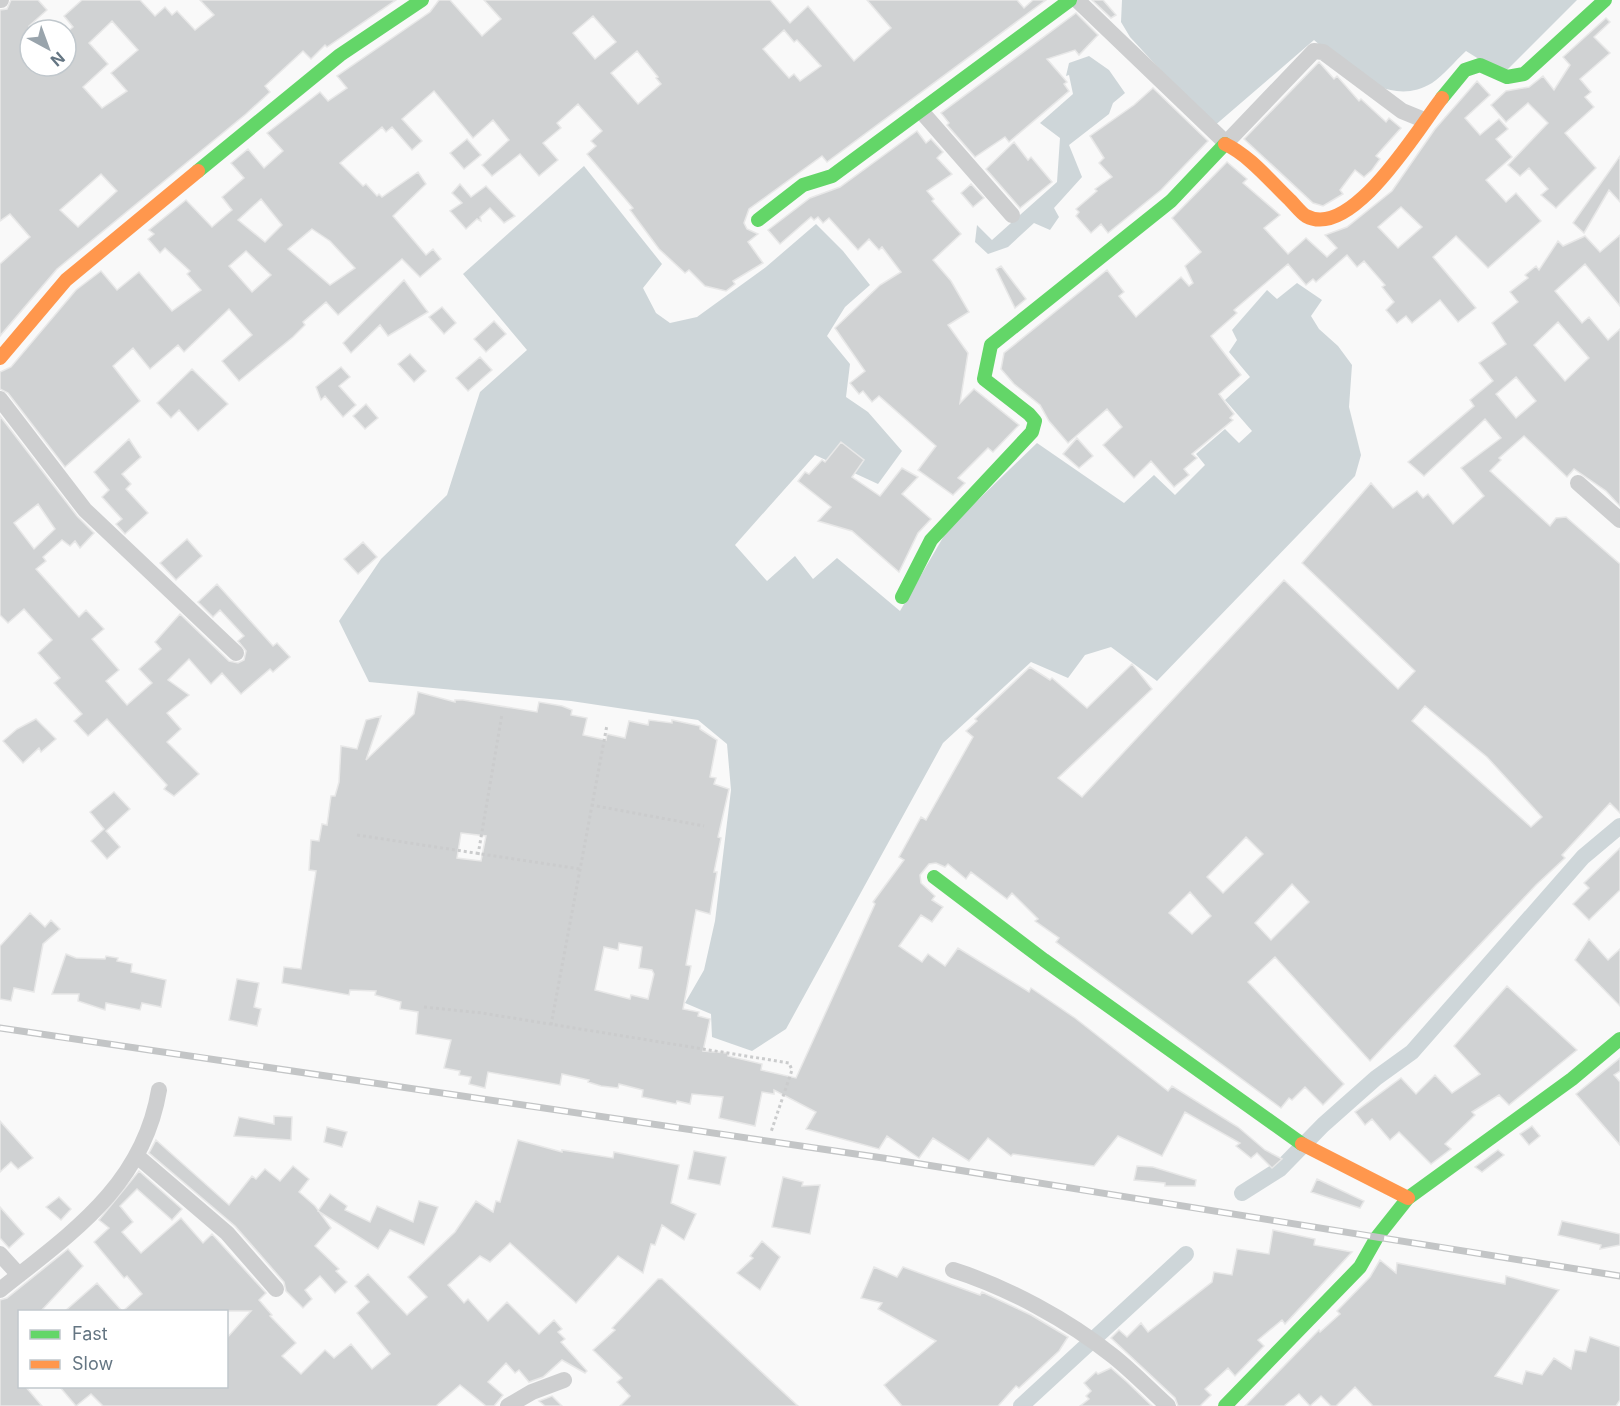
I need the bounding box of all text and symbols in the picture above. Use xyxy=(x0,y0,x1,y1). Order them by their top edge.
north arrow xyxy=(18,18,78,78)
text: N xyxy=(47,48,69,71)
legend xyxy=(18,1310,228,1388)
text: Fast xyxy=(72,1323,108,1344)
text: Slow xyxy=(72,1353,113,1374)

